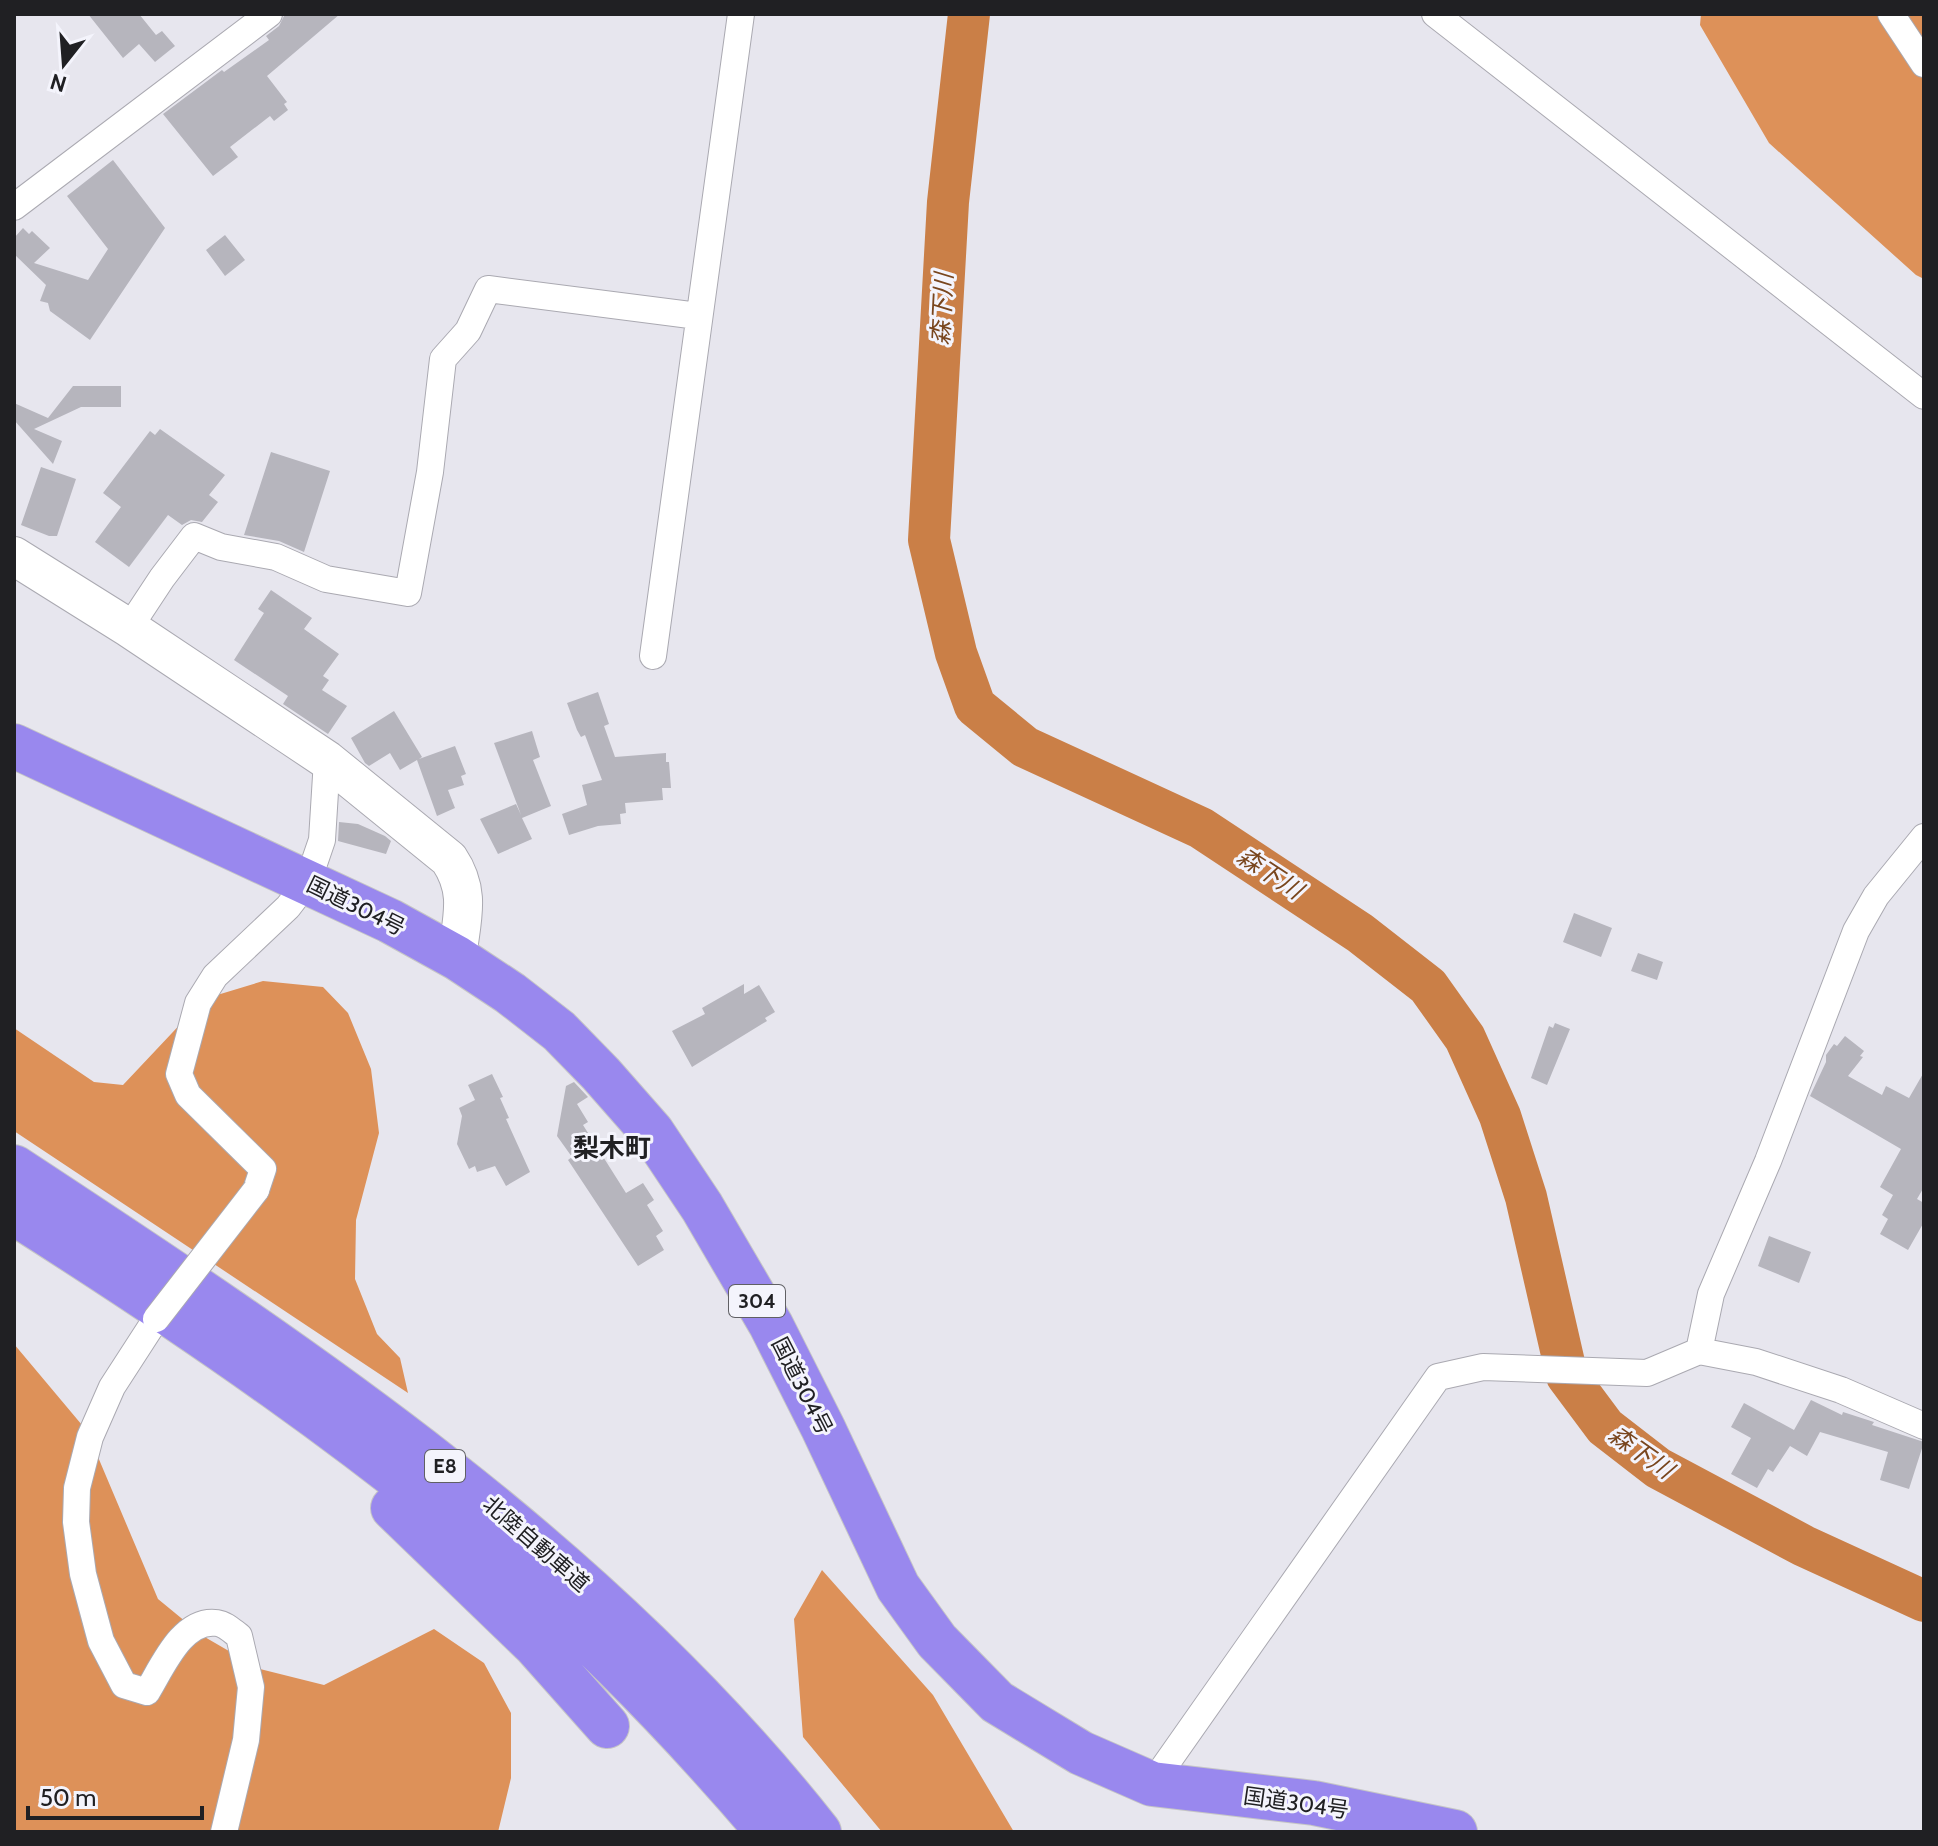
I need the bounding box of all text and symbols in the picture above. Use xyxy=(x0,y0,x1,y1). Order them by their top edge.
north arrow xyxy=(24,24,104,104)
text: N xyxy=(47,67,70,98)
water label: 森下川 xyxy=(926,269,959,346)
water label: 森下川 xyxy=(1232,841,1311,906)
street label: 国道304号 xyxy=(302,871,410,941)
district label: 梨木町 xyxy=(573,1132,651,1164)
road number: 304 xyxy=(729,1285,785,1317)
street label: 国道304号 xyxy=(766,1333,838,1439)
water label: 森下川 xyxy=(1603,1419,1681,1486)
road number: E8 xyxy=(425,1450,465,1482)
street label: 北陸自動車道 xyxy=(477,1491,595,1597)
scale bar xyxy=(28,1770,202,1820)
street label: 国道304号 xyxy=(1242,1782,1350,1824)
text: 50 m xyxy=(40,1783,96,1812)

